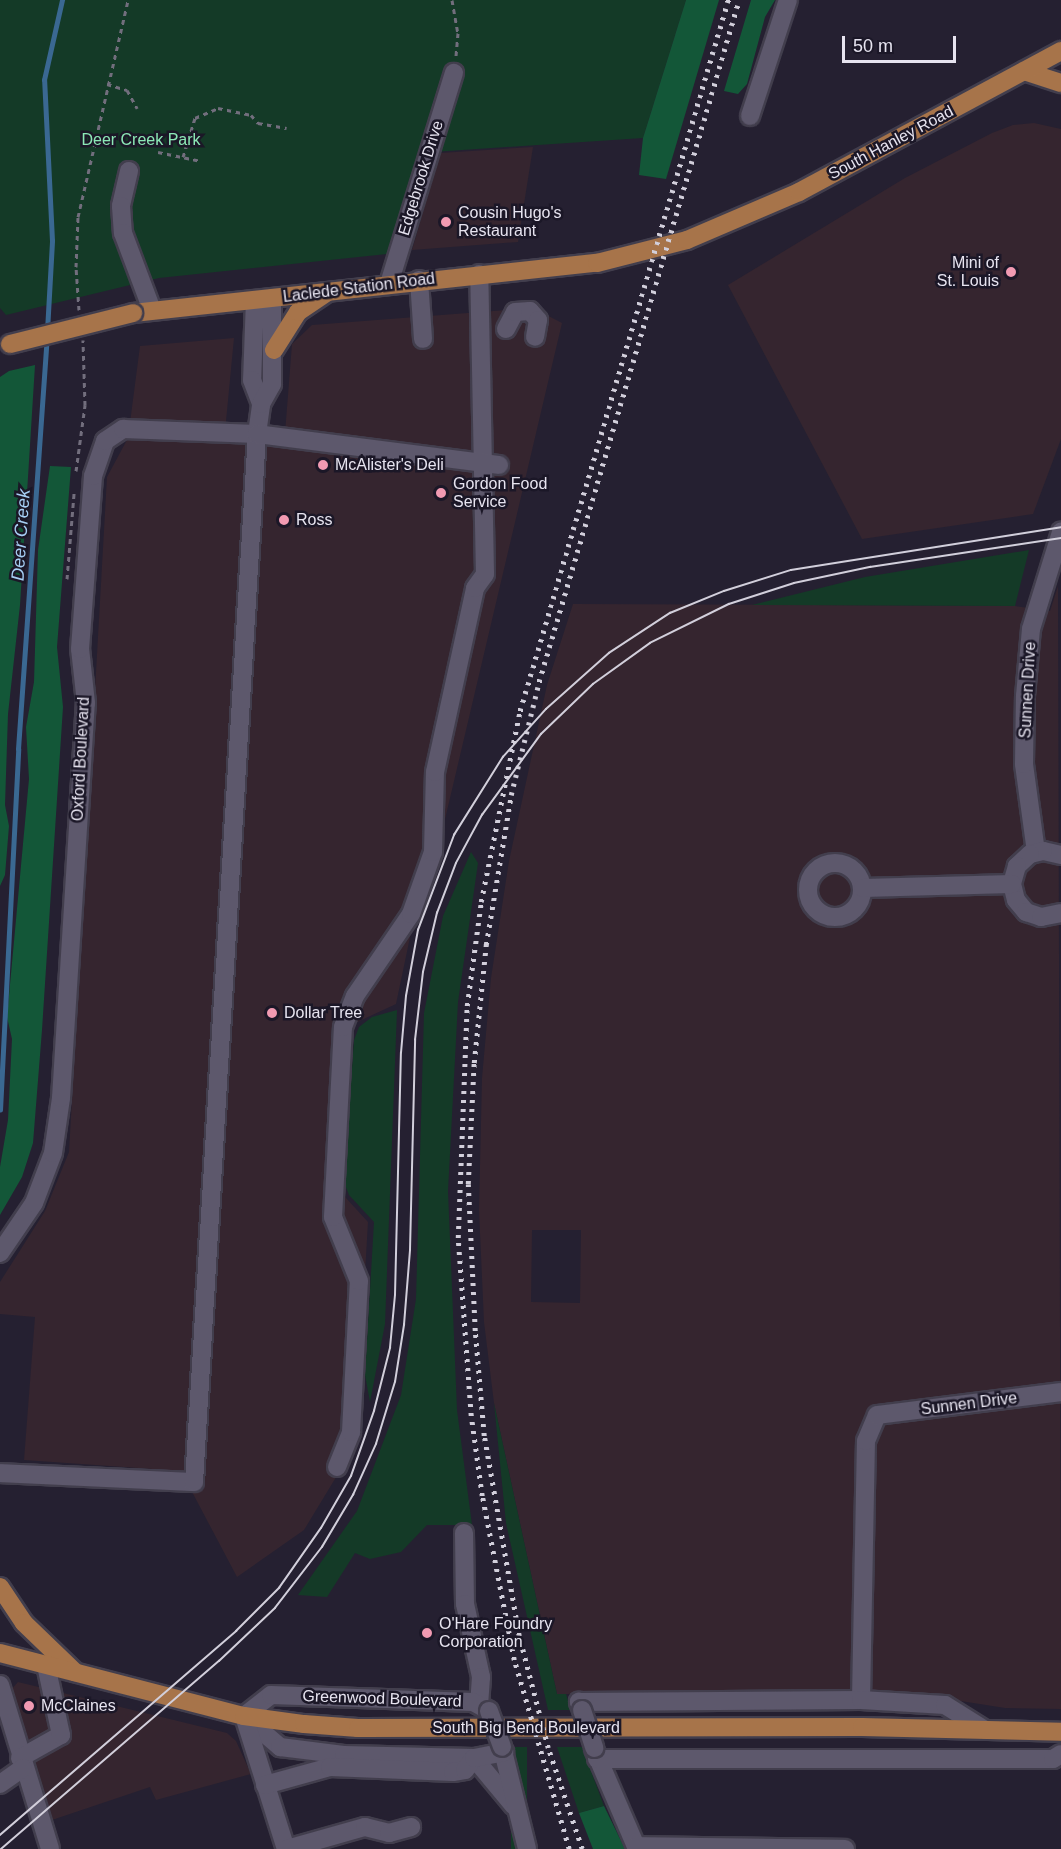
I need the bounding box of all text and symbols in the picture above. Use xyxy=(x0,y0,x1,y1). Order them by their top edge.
scale bar xyxy=(845,24,959,62)
text: 50 m xyxy=(853,36,893,56)
street label: South Hanley Road xyxy=(825,102,957,184)
street label: Edgebrook Drive xyxy=(394,118,448,238)
park label: Deer Creek Park xyxy=(81,130,201,150)
place label: Cousin Hugo's Restaurant xyxy=(458,203,562,241)
marker: Cousin Hugo's Restaurant xyxy=(439,215,453,229)
place label: Mini of St. Louis xyxy=(937,253,999,291)
marker: Mini of St. Louis xyxy=(1004,265,1018,279)
street label: Laclede Station Road xyxy=(282,269,436,307)
place label: McAlister's Deli xyxy=(335,455,444,475)
marker: McAlister's Deli xyxy=(316,458,330,472)
place label: Gordon Food Service xyxy=(453,474,547,512)
marker: Gordon Food Service xyxy=(434,486,448,500)
water label: Deer Creek xyxy=(7,488,35,582)
place label: Ross xyxy=(296,510,332,530)
marker: Ross xyxy=(277,513,291,527)
street label: Sunnen Drive xyxy=(1016,641,1040,739)
street label: Oxford Boulevard xyxy=(68,696,94,822)
place label: Dollar Tree xyxy=(284,1003,363,1023)
marker: Dollar Tree xyxy=(265,1006,279,1020)
street label: Sunnen Drive xyxy=(920,1389,1018,1419)
place label: O'Hare Foundry Corporation xyxy=(439,1614,552,1652)
marker: O'Hare Foundry Corporation xyxy=(420,1626,434,1640)
street label: Greenwood Boulevard xyxy=(302,1687,462,1711)
place label: McClaines xyxy=(41,1696,116,1716)
marker: McClaines xyxy=(22,1699,36,1713)
street label: South Big Bend Boulevard xyxy=(432,1718,620,1738)

